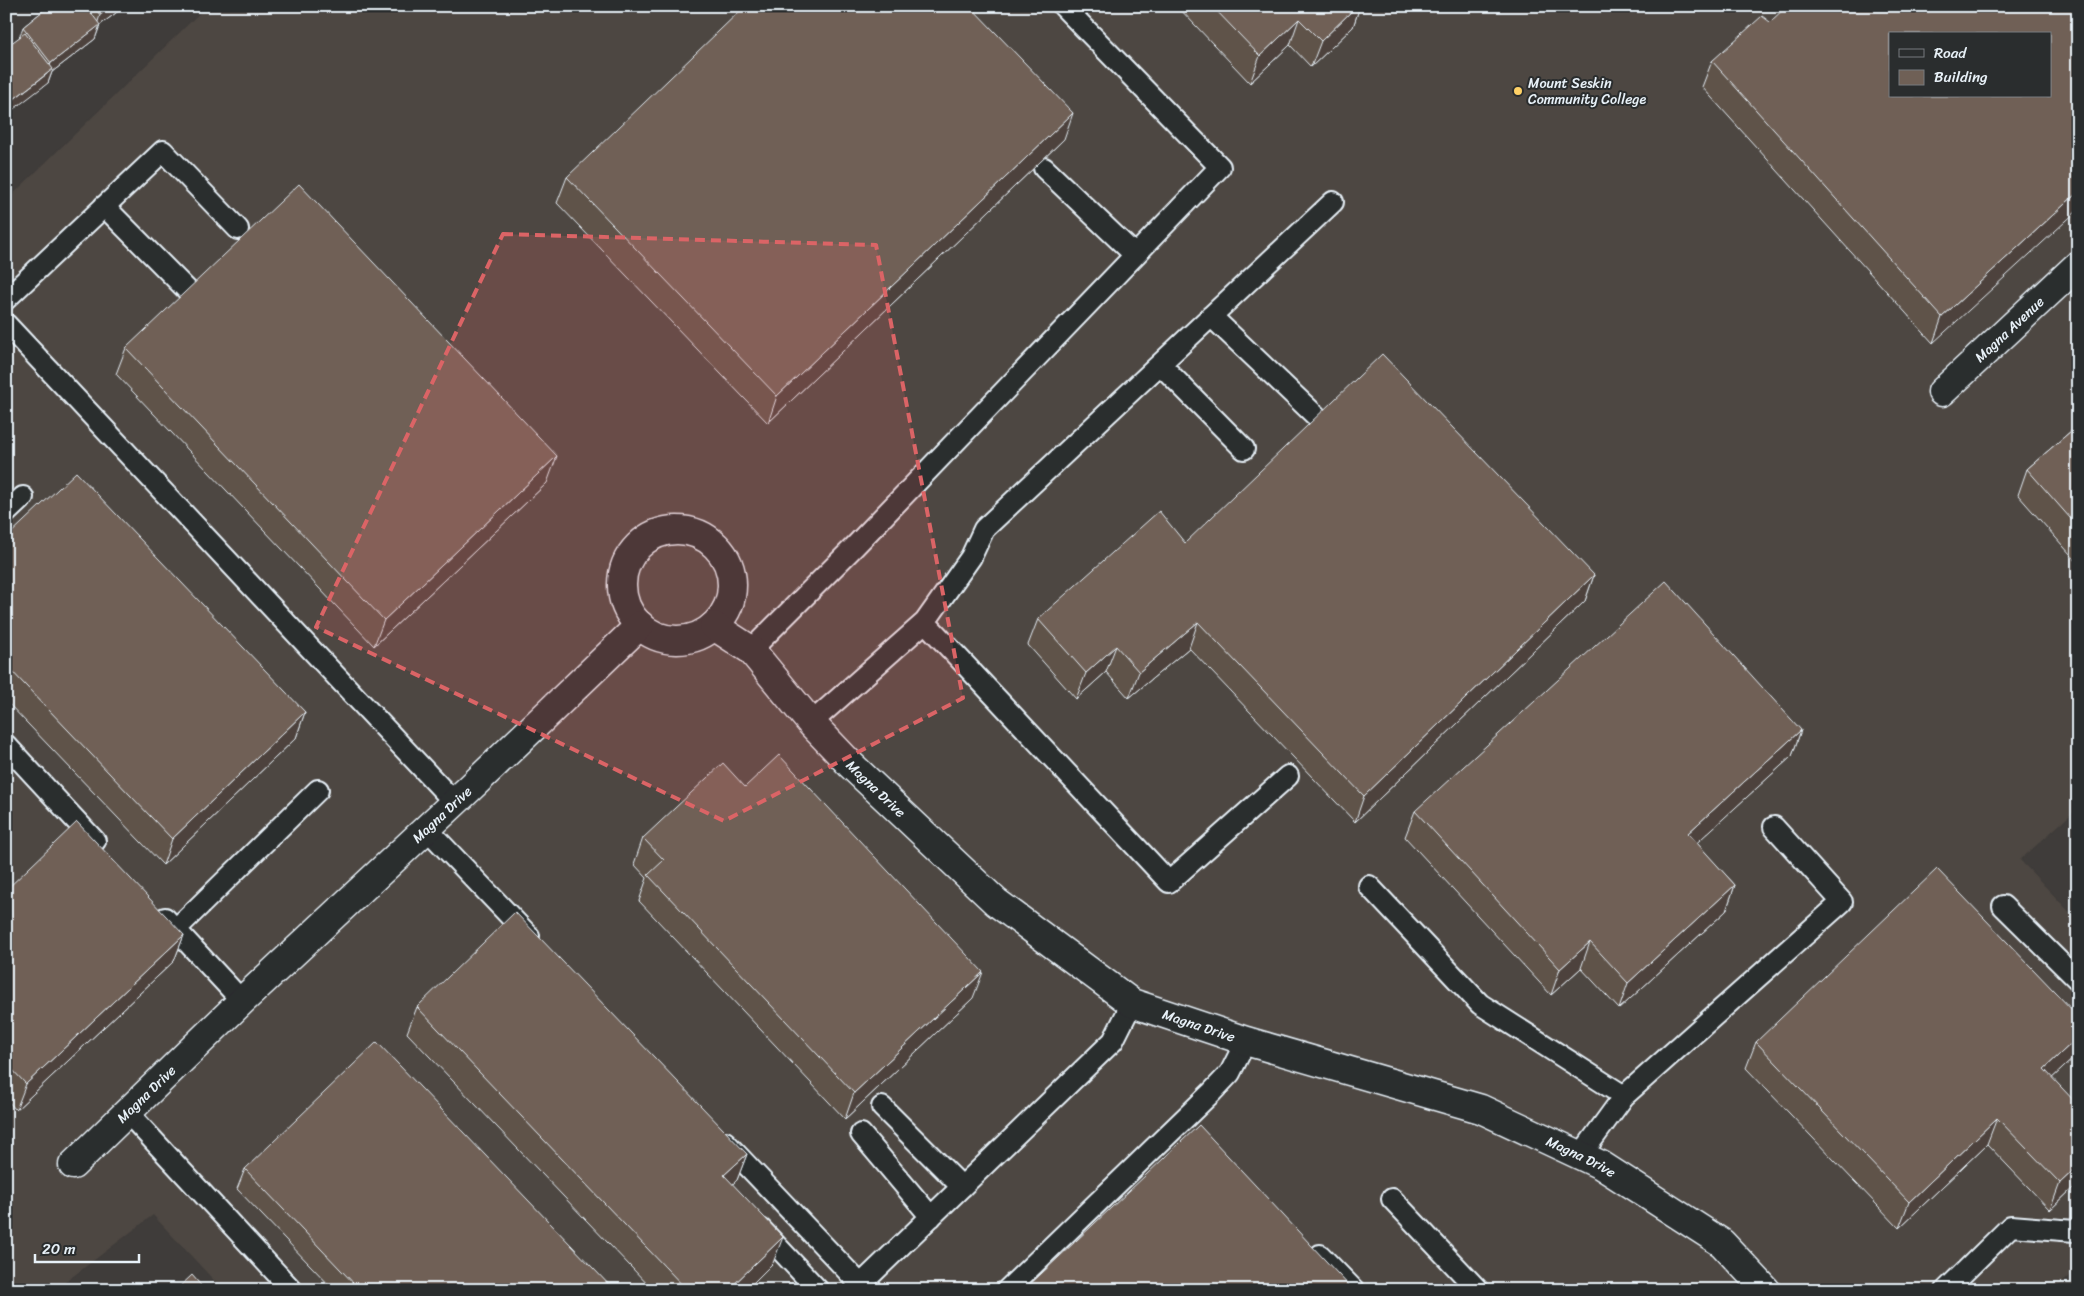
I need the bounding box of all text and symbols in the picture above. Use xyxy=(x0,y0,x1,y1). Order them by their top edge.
legend xyxy=(1889,32,2052,98)
text: Road xyxy=(1934,40,1967,66)
text: Building xyxy=(1934,64,1988,90)
place label: Mount Seskin Community College xyxy=(1528,71,1646,112)
marker: Mount Seskin Community College xyxy=(1512,85,1524,97)
street label: Magna Avenue xyxy=(1969,290,2050,369)
street label: Magna Drive xyxy=(840,754,912,824)
street label: Magna Drive xyxy=(406,780,478,850)
street label: Magna Drive xyxy=(1159,1002,1238,1050)
street label: Magna Drive xyxy=(111,1059,182,1130)
street label: Magna Drive xyxy=(1542,1129,1621,1185)
scale bar xyxy=(35,1231,139,1263)
text: 20 m xyxy=(42,1236,76,1262)

